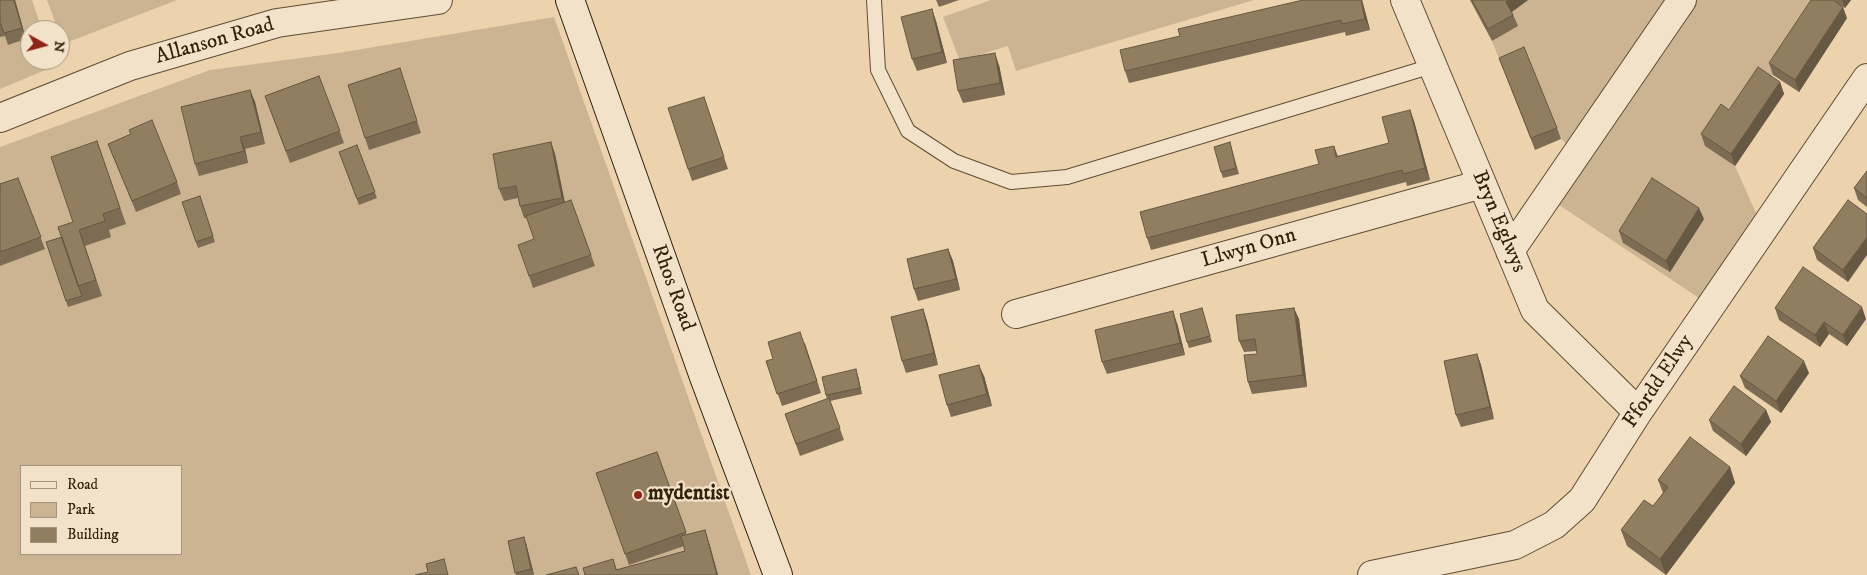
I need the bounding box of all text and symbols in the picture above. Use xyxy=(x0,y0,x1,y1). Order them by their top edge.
street label: Allanson Road xyxy=(153,13,277,71)
north arrow xyxy=(20,20,70,70)
text: N xyxy=(49,40,69,54)
street label: Bryn Eglwys xyxy=(1465,167,1531,277)
street label: Llwyn Onn xyxy=(1199,223,1299,275)
street label: Rhos Road xyxy=(645,241,699,335)
street label: Ffordd Elwy xyxy=(1619,331,1699,433)
legend xyxy=(20,465,182,555)
text: Road xyxy=(67,475,98,494)
place label: mydentist xyxy=(648,482,729,508)
marker: mydentist xyxy=(632,489,644,501)
text: Park xyxy=(67,500,95,519)
text: Building xyxy=(67,525,119,544)

